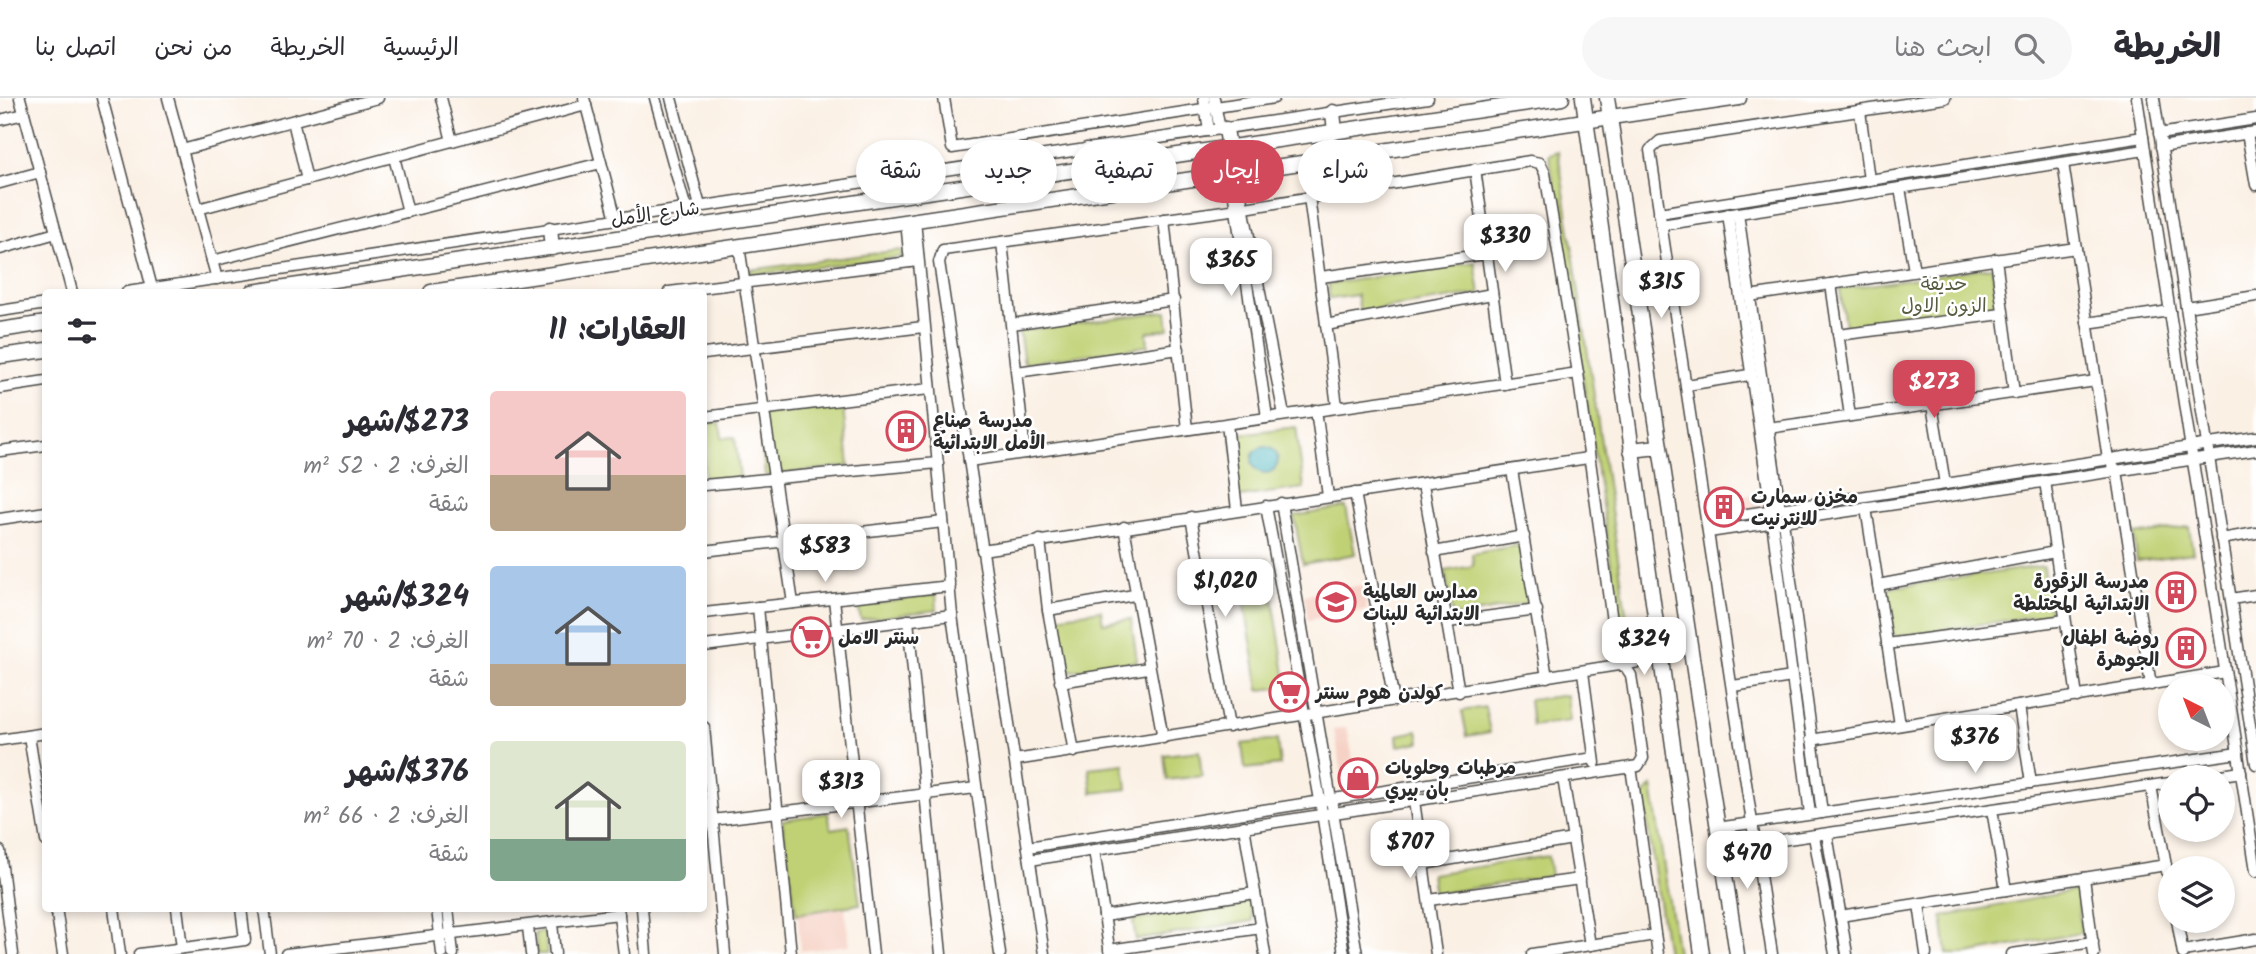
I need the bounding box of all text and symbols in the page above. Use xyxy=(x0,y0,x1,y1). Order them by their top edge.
search box xyxy=(1582,17,2072,80)
text: الخريطة xyxy=(2114,22,2221,75)
text: ابحث هنا xyxy=(1894,28,1992,70)
text: اتصل بنا xyxy=(35,29,116,68)
text: من نحن xyxy=(154,29,233,68)
text: الخريطة xyxy=(271,29,345,68)
text: الرئيسية xyxy=(383,29,459,68)
icon: search xyxy=(2010,29,2048,67)
chip: شقة xyxy=(856,140,946,203)
chip: جديد xyxy=(960,140,1057,203)
chip: تصفية xyxy=(1071,140,1177,203)
chip: إيجار xyxy=(1191,140,1284,203)
chip: شراء xyxy=(1298,140,1393,203)
street label: شارع الأمل xyxy=(609,194,702,236)
pin: $330 xyxy=(1464,214,1546,274)
text: $330 xyxy=(1480,219,1530,255)
pin: $365 xyxy=(1190,238,1272,298)
text: $365 xyxy=(1206,243,1256,279)
pin: $315 xyxy=(1620,260,1702,320)
text: $315 xyxy=(1639,265,1683,301)
park label: حديقة الزون الاول xyxy=(1901,270,1987,322)
text: العقارات: 11 xyxy=(548,307,686,355)
icon: filters xyxy=(63,312,101,350)
pin: $273 xyxy=(1893,360,1975,420)
text: $273 xyxy=(1909,365,1959,401)
text: $273/شهر xyxy=(345,399,469,447)
place label: مدرسة صناع الأمل الابتدائية xyxy=(933,407,1045,459)
building icon: مدرسة صناع الأمل الابتدائية xyxy=(885,410,927,452)
icon: home xyxy=(546,419,630,503)
text: الغرف: 2 · 52 m² xyxy=(303,449,469,485)
place label: مخزن سمارت للانترنيت xyxy=(1751,483,1858,535)
building icon: مخزن سمارت للانترنيت xyxy=(1703,486,1745,528)
text: شقة xyxy=(429,487,469,523)
pin: $583 xyxy=(784,524,866,584)
text: $583 xyxy=(799,529,851,565)
pin: $1,020 xyxy=(1168,560,1282,619)
text: $1,020 xyxy=(1193,564,1257,600)
place label: مدرسة الزقورة الابتدائية المختلطة xyxy=(2013,568,2149,620)
building icon: مدرسة الزقورة الابتدائية المختلطة xyxy=(2155,571,2197,613)
text: $324/شهر xyxy=(343,574,469,622)
place label: مدارس العالمية الابتدائية للبنات xyxy=(1363,578,1480,630)
school or university icon: مدارس العالمية الابتدائية للبنات xyxy=(1315,581,1357,623)
icon: home xyxy=(546,594,630,678)
supermarket icon: سنتر الامل xyxy=(790,616,832,658)
pin: $324 xyxy=(1603,618,1685,677)
text: $324 xyxy=(1618,622,1670,658)
text: الغرف: 2 · 70 m² xyxy=(307,624,469,660)
place label: سنتر الامل xyxy=(838,624,919,654)
place label: روضة اطفال الجوهرة xyxy=(2062,624,2159,676)
building icon: روضة اطفال الجوهرة xyxy=(2165,627,2207,669)
text: شقة xyxy=(429,662,469,698)
supermarket icon: كولدن هوم سنتر xyxy=(1268,671,1310,713)
north arrow xyxy=(2158,674,2235,751)
map controls xyxy=(2158,674,2235,933)
place label: كولدن هوم سنتر xyxy=(1314,679,1443,709)
pin: $376 xyxy=(1934,716,2016,775)
text: $376 xyxy=(1950,720,2000,756)
text: $376/شهر xyxy=(346,749,469,797)
place label: مرطبات وحلويات بان بيري xyxy=(1385,754,1516,806)
shop icon: مرطبات وحلويات بان بيري xyxy=(1337,757,1379,799)
pin: $313 xyxy=(800,760,882,820)
text: $313 xyxy=(818,765,864,801)
button: locate xyxy=(2158,765,2235,842)
icon: home xyxy=(546,769,630,853)
text: الغرف: 2 · 66 m² xyxy=(304,799,469,835)
pin: $707 xyxy=(1369,820,1451,880)
text: $707 xyxy=(1386,825,1434,861)
pin: $470 xyxy=(1706,832,1788,891)
text: $470 xyxy=(1723,836,1771,872)
text: شقة xyxy=(429,837,469,873)
button: layers xyxy=(2158,856,2235,933)

